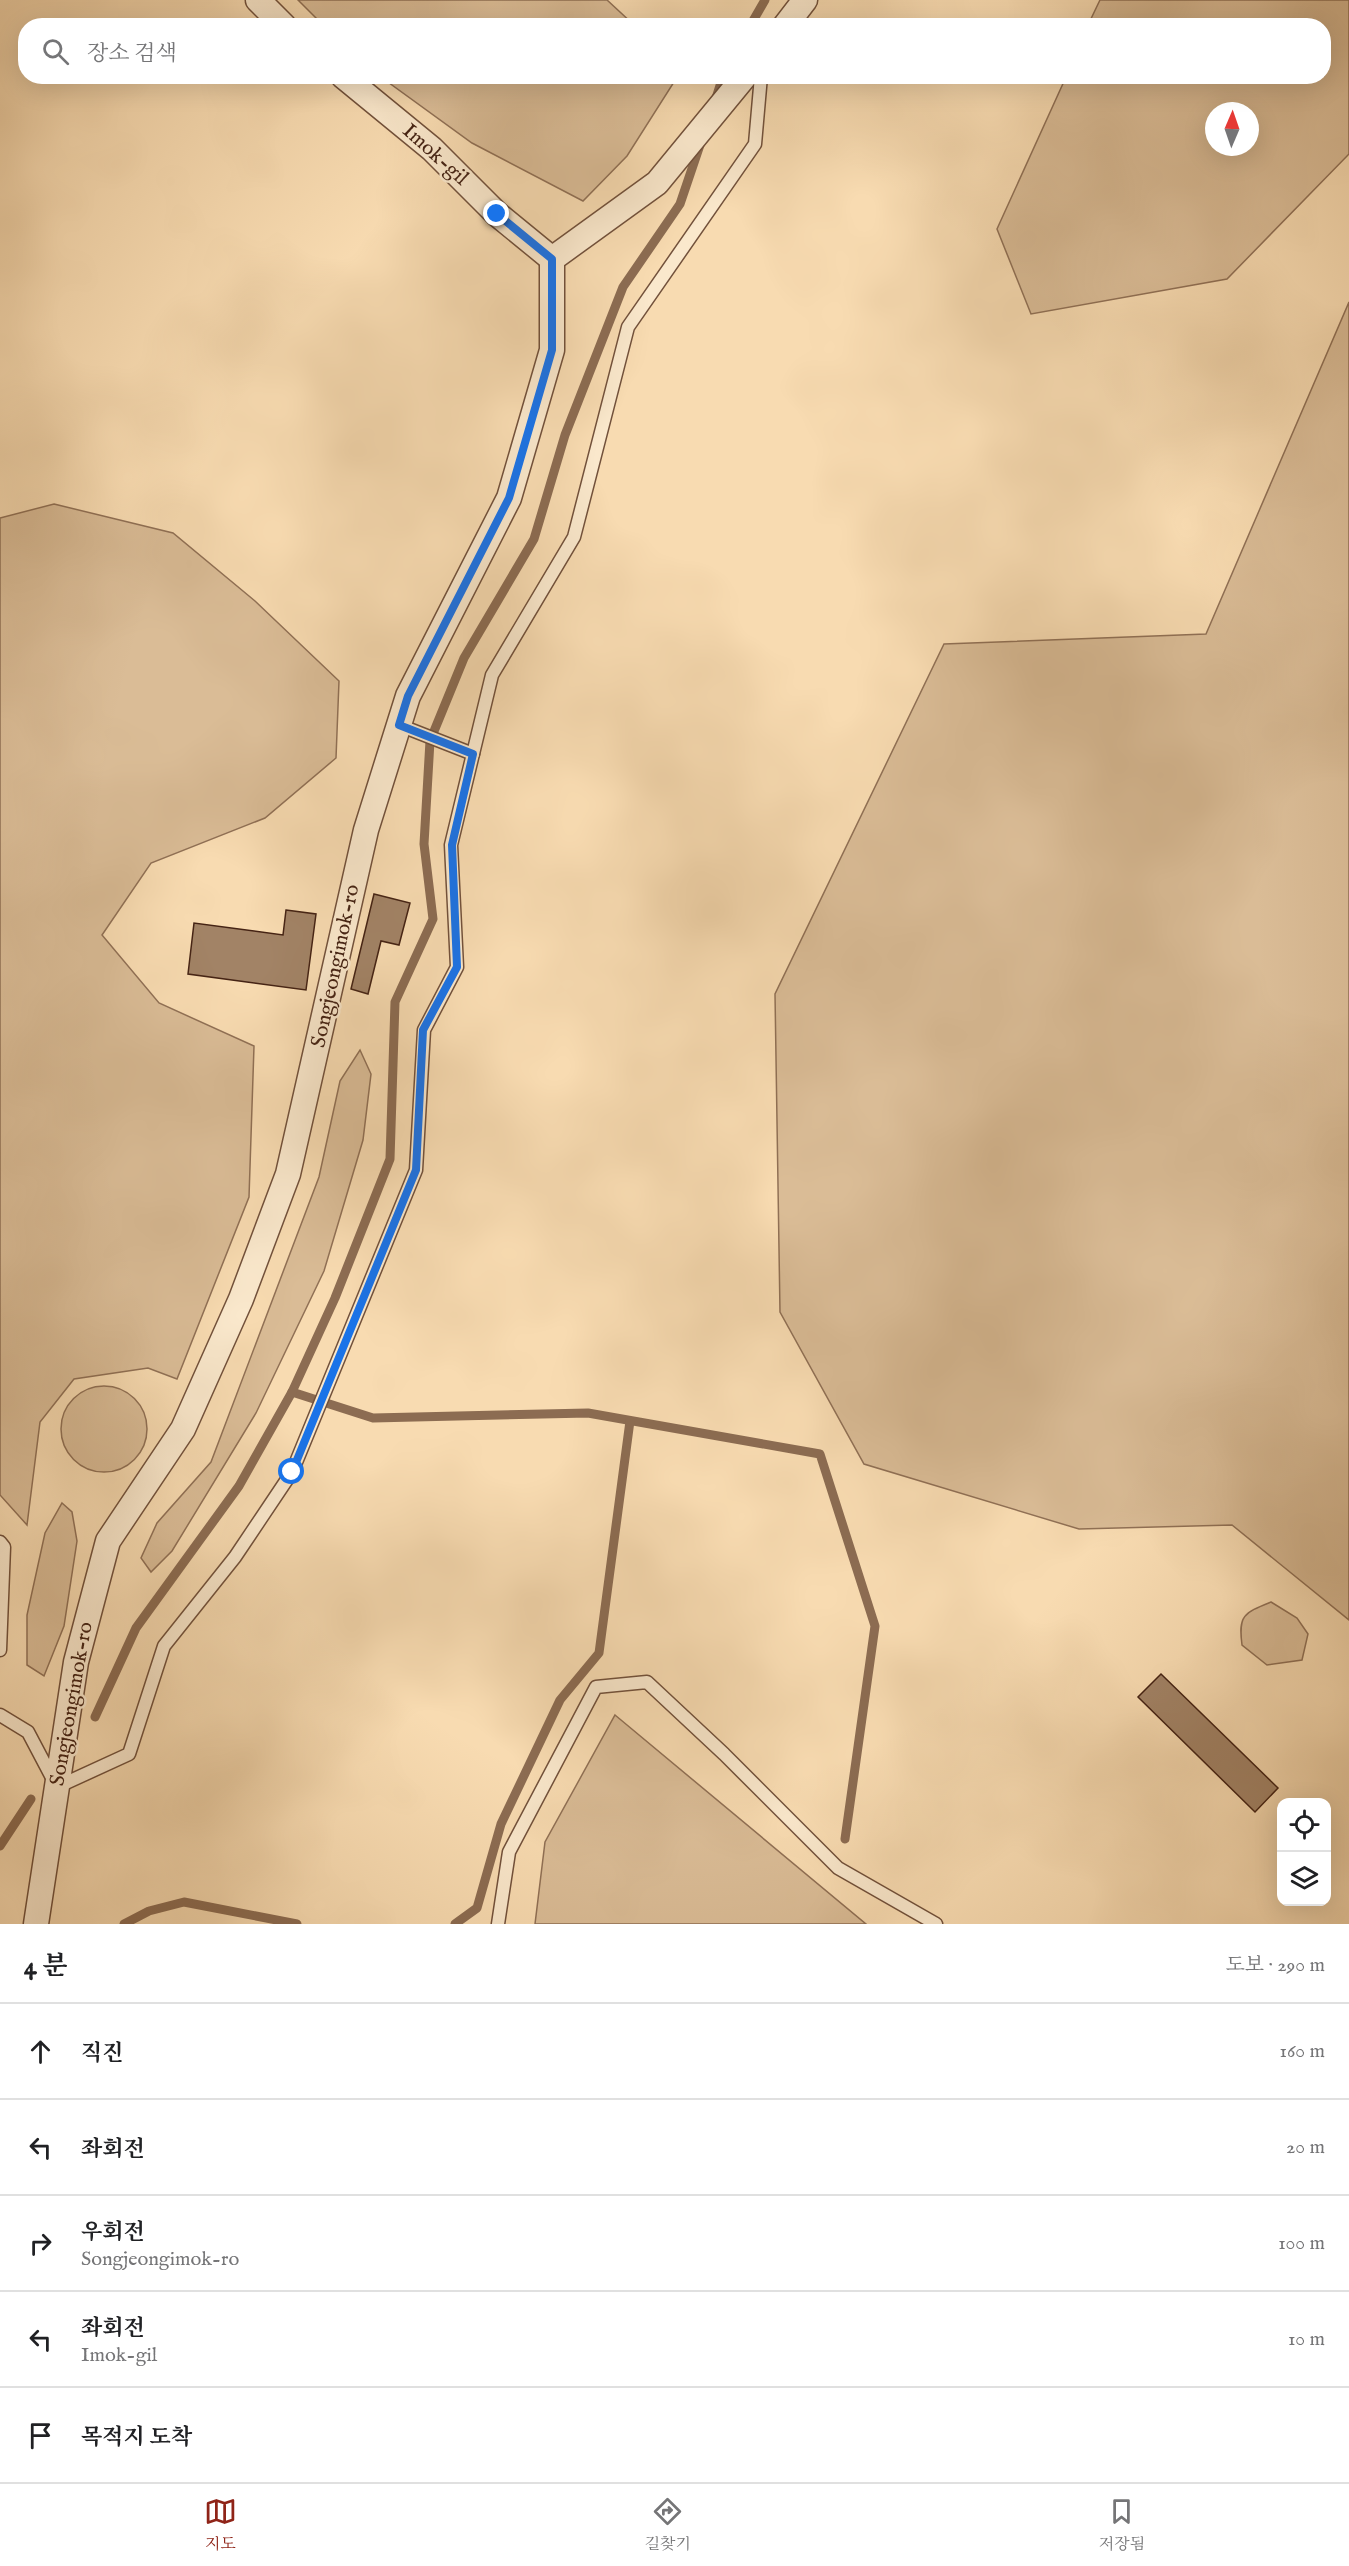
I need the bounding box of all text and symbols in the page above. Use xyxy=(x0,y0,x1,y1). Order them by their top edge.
search box xyxy=(18,18,1331,84)
icon: search xyxy=(39,35,72,68)
text: 장소 검색 xyxy=(87,40,177,68)
north arrow xyxy=(1205,102,1259,156)
street label: Imok-gil xyxy=(396,118,474,192)
route end xyxy=(483,200,509,226)
street label: Songjeongimok-ro xyxy=(306,882,366,1050)
route start xyxy=(278,1458,304,1484)
street label: Songjeongimok-ro xyxy=(44,1620,100,1788)
map controls xyxy=(1277,1798,1331,1906)
button: locate xyxy=(1277,1798,1331,1852)
button: layers xyxy=(1277,1852,1331,1906)
text: 4 분 xyxy=(24,1950,68,1983)
text: 도보 · 290 m xyxy=(1225,1953,1325,1978)
icon: ahead xyxy=(24,2035,57,2068)
text: 160 m xyxy=(1279,2039,1325,2064)
text: 직진 xyxy=(81,2040,124,2068)
icon: left xyxy=(24,2131,57,2164)
text: 20 m xyxy=(1286,2135,1325,2160)
text: 좌회전 xyxy=(81,2136,145,2164)
text: 우회전 xyxy=(81,2219,145,2247)
icon: right xyxy=(24,2227,57,2260)
text: 100 m xyxy=(1278,2231,1325,2256)
text: Songjeongimok-ro xyxy=(81,2247,239,2272)
text: 좌회전 xyxy=(81,2315,145,2343)
icon: left xyxy=(24,2323,57,2356)
text: 10 m xyxy=(1288,2327,1325,2352)
text: Imok-gil xyxy=(81,2343,157,2368)
icon: arrive xyxy=(24,2419,57,2452)
text: 목적지 도착 xyxy=(81,2424,192,2452)
tab: 지도 xyxy=(204,2495,237,2555)
tab: 길찾기 xyxy=(645,2495,691,2555)
tab: 저장됨 xyxy=(1099,2495,1145,2555)

